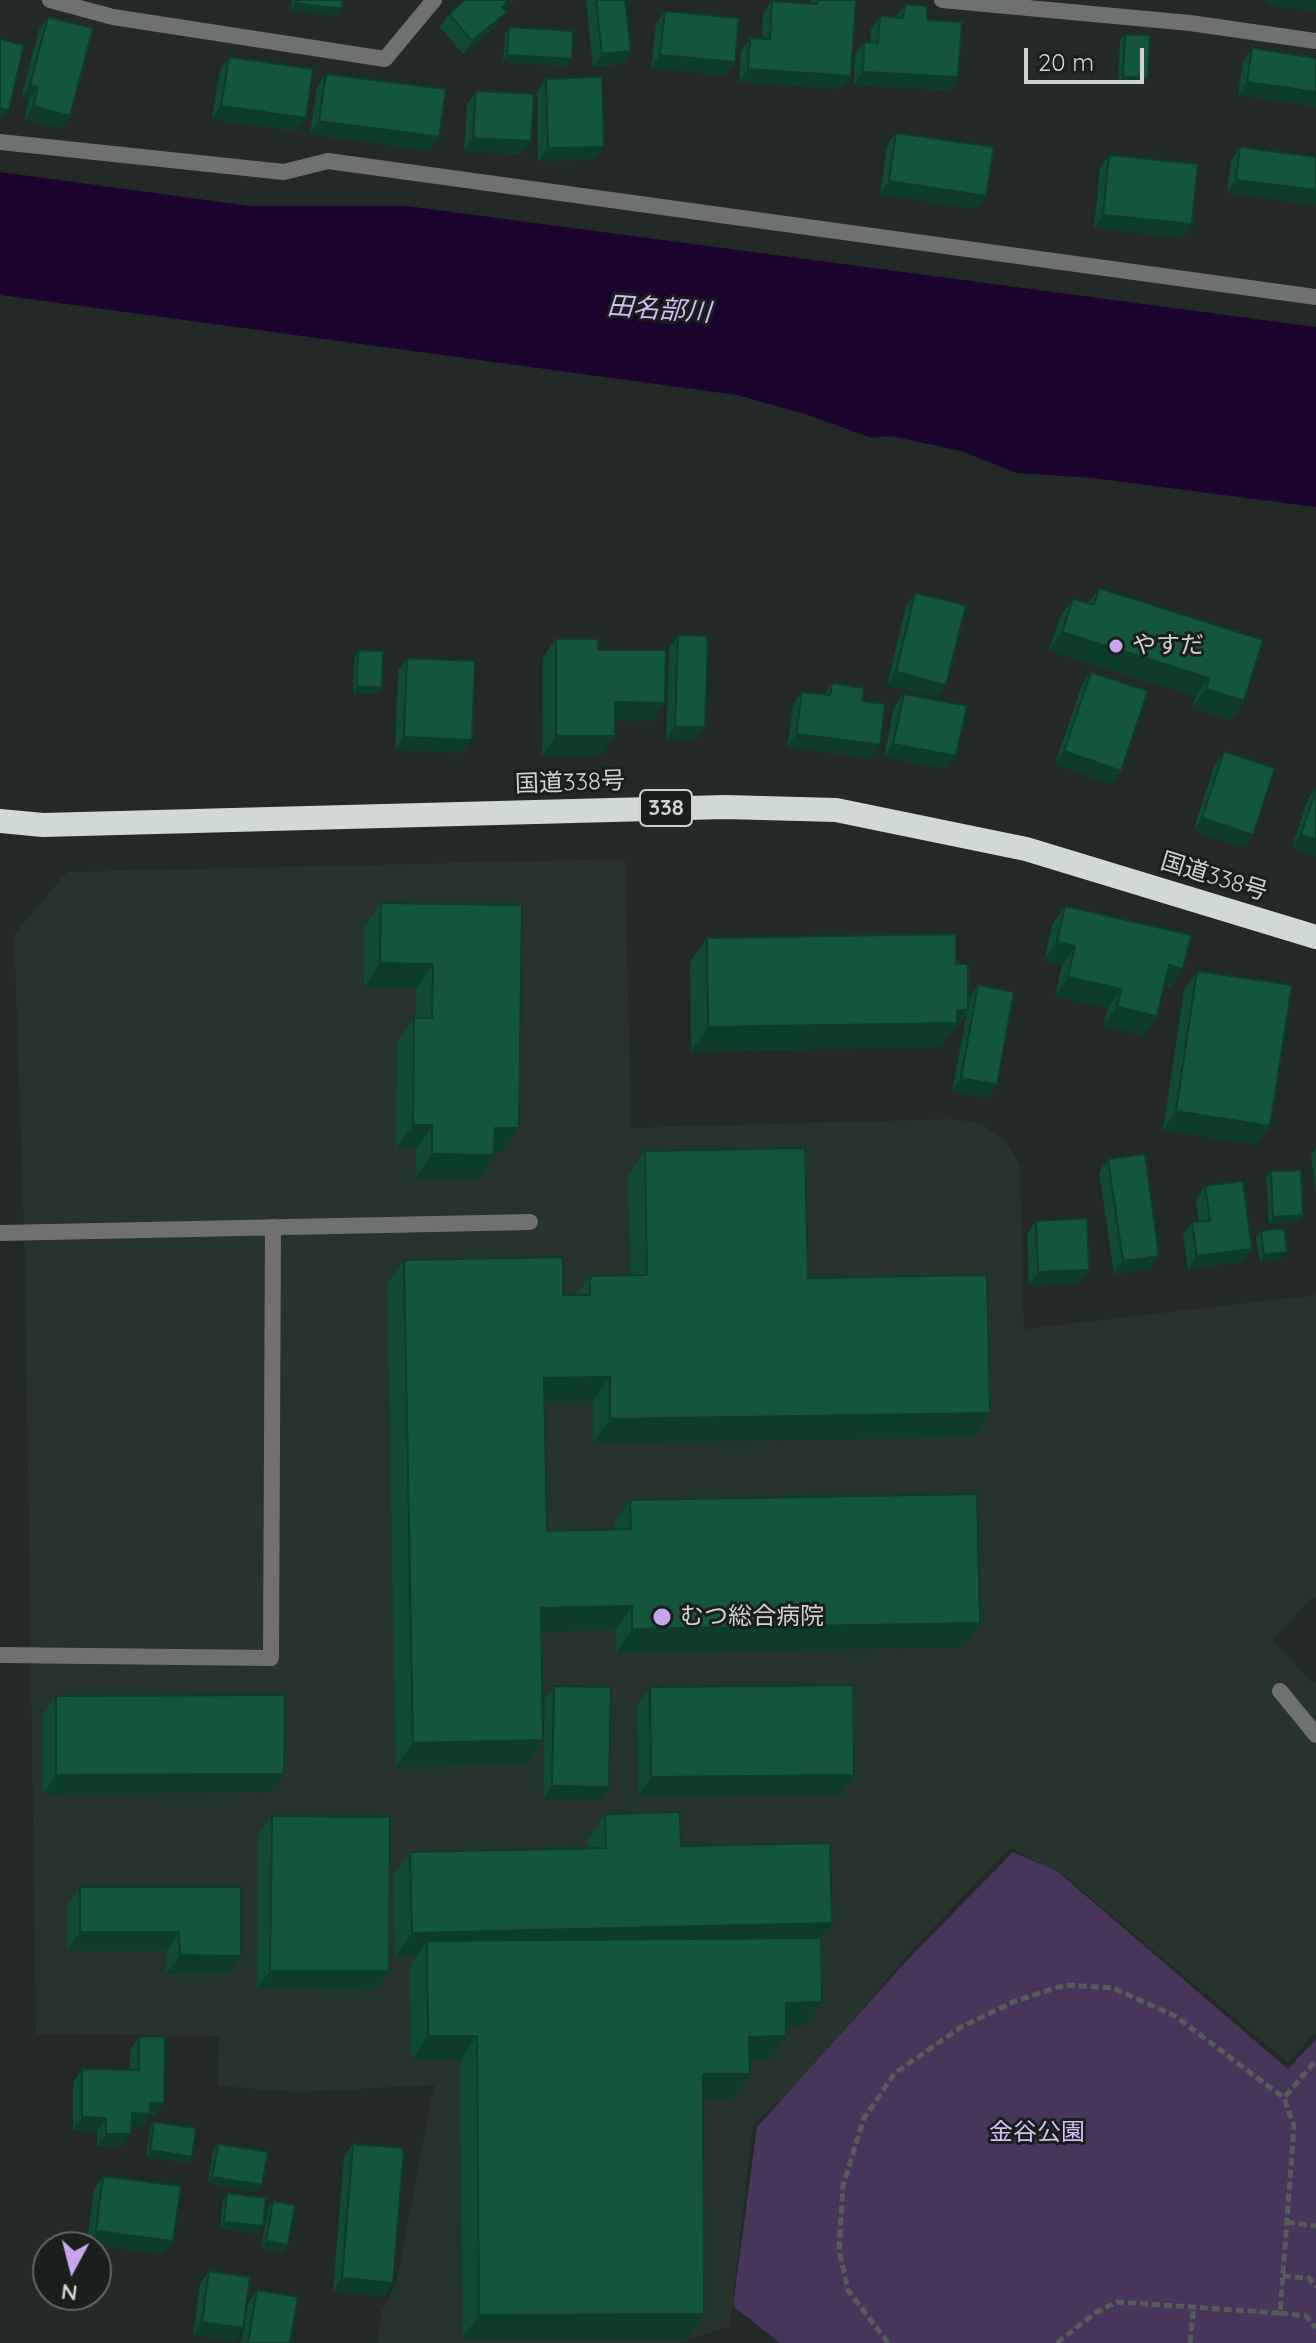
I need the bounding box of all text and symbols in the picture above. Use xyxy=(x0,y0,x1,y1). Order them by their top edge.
scale bar xyxy=(1028,32,1148,82)
text: 20 m xyxy=(1038,47,1094,77)
water label: 田名部川 xyxy=(606,291,712,329)
place label: やすだ xyxy=(1132,632,1204,660)
marker: やすだ xyxy=(1107,637,1125,655)
street label: 国道338号 xyxy=(514,767,626,799)
road number: 338 xyxy=(640,790,692,826)
street label: 国道338号 xyxy=(1157,847,1271,907)
place label: むつ総合病院 xyxy=(680,1603,824,1631)
marker: むつ総合病院 xyxy=(651,1606,673,1628)
park label: 金谷公園 xyxy=(989,2119,1085,2147)
north arrow xyxy=(32,2231,112,2311)
text: N xyxy=(60,2278,79,2308)

